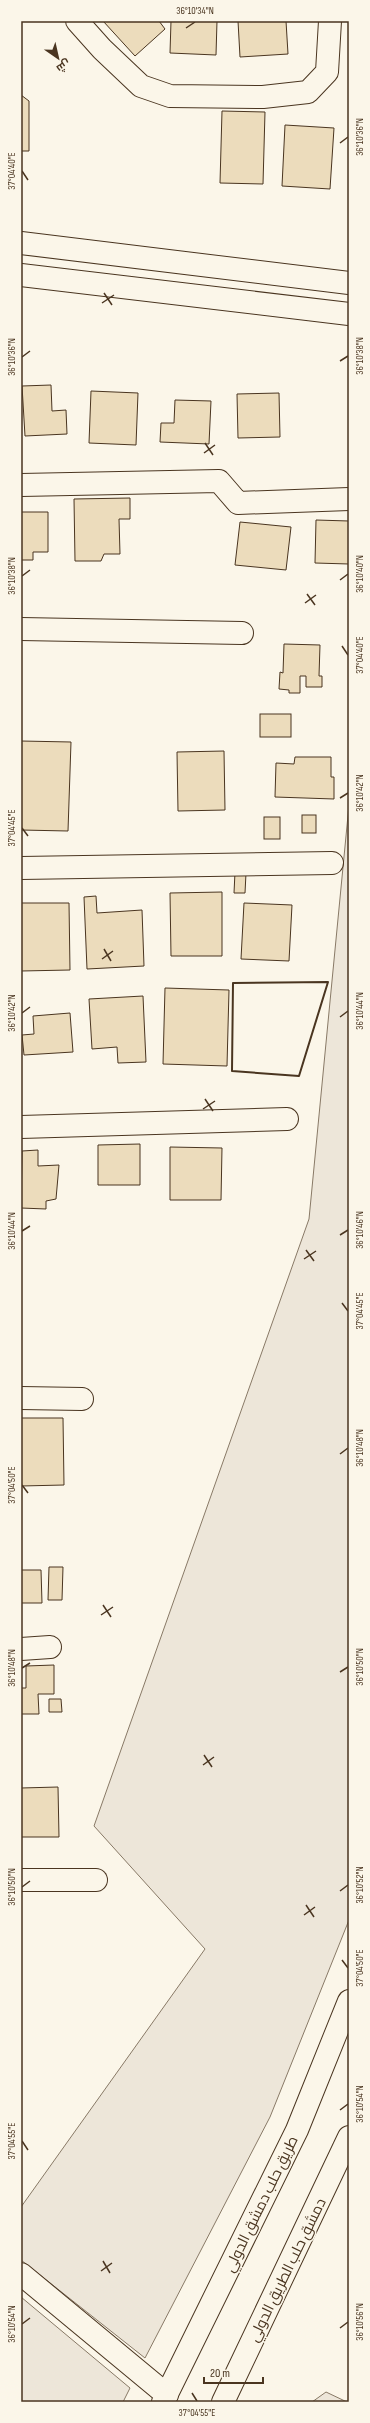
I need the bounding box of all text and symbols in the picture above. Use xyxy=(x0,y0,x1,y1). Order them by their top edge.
text: 36°10'34"N xyxy=(176,5,214,17)
north arrow xyxy=(38,38,78,78)
text: ش xyxy=(54,57,73,75)
text: 36°10'36"N xyxy=(354,118,366,156)
text: 37°04'40"E xyxy=(6,152,18,190)
text: 36°10'38"N xyxy=(354,337,366,375)
text: 36°10'36"N xyxy=(6,338,18,376)
text: 36°10'40"N xyxy=(354,555,366,593)
text: 36°10'38"N xyxy=(6,557,18,595)
text: 37°04'40"E xyxy=(354,636,366,674)
text: 36°10'42"N xyxy=(354,774,366,812)
text: 37°04'45"E xyxy=(6,809,18,847)
text: 36°10'44"N xyxy=(354,992,366,1030)
text: 36°10'42"N xyxy=(6,994,18,1032)
text: 36°10'46"N xyxy=(354,1211,366,1249)
text: 36°10'44"N xyxy=(6,1212,18,1250)
text: 37°04'45"E xyxy=(354,1292,366,1330)
text: 36°10'48"N xyxy=(354,1429,366,1467)
text: 37°04'50"E xyxy=(6,1466,18,1504)
text: 36°10'50"N xyxy=(354,1648,366,1686)
text: 36°10'48"N xyxy=(6,1649,18,1687)
text: 36°10'52"N xyxy=(354,1866,366,1904)
text: 36°10'50"N xyxy=(6,1868,18,1906)
text: 37°04'50"E xyxy=(354,1949,366,1987)
text: 36°10'54"N xyxy=(354,2085,366,2123)
text: 37°04'55"E xyxy=(6,2123,18,2159)
street label: طريق حلب دمشق الدولي xyxy=(220,2133,305,2276)
street label: دمشق حلب الطريق الدولي xyxy=(244,2195,332,2346)
text: 36°10'56"N xyxy=(354,2303,366,2341)
text: 36°10'54"N xyxy=(6,2305,18,2343)
scale bar xyxy=(204,2359,263,2385)
text: 20 m xyxy=(210,2366,230,2381)
text: 37°04'55"E xyxy=(179,2407,215,2419)

